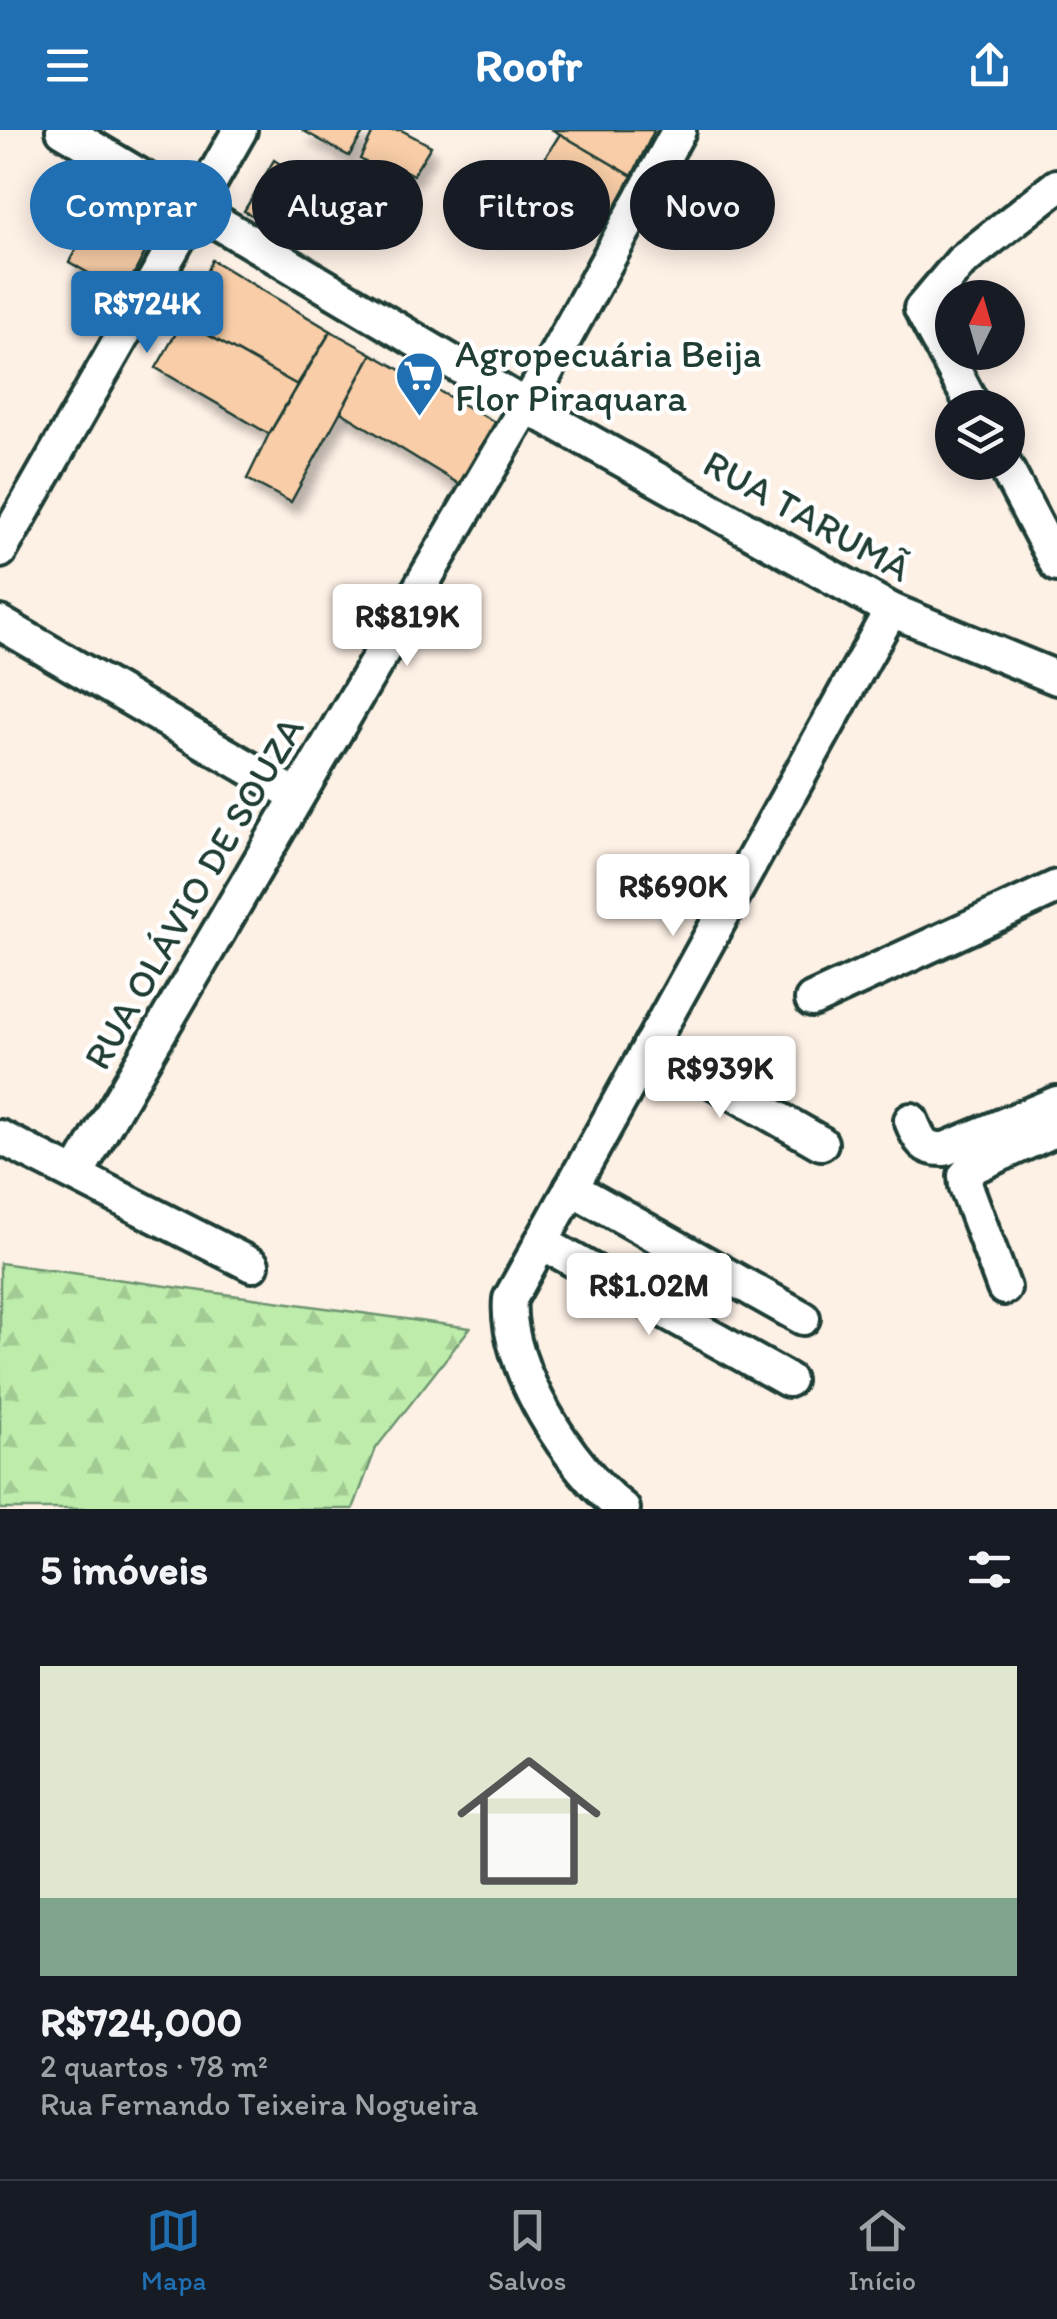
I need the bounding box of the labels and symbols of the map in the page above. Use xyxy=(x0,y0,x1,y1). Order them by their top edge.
pin: R$724K xyxy=(66,271,228,356)
north arrow xyxy=(935,280,1025,370)
place label: Agropecuária Beija Flor Piraquara xyxy=(455,331,761,421)
supermarket icon: Agropecuária Beija Flor Piraquara xyxy=(394,350,446,418)
street label: RUA TARUMÃ xyxy=(696,440,918,592)
pin: R$819K xyxy=(326,584,488,669)
street label: RUA OLÁVIO DE SOUZA xyxy=(74,709,314,1077)
pin: R$690K xyxy=(592,854,754,939)
pin: R$939K xyxy=(639,1036,801,1121)
pin: R$1.02M xyxy=(557,1253,741,1338)

